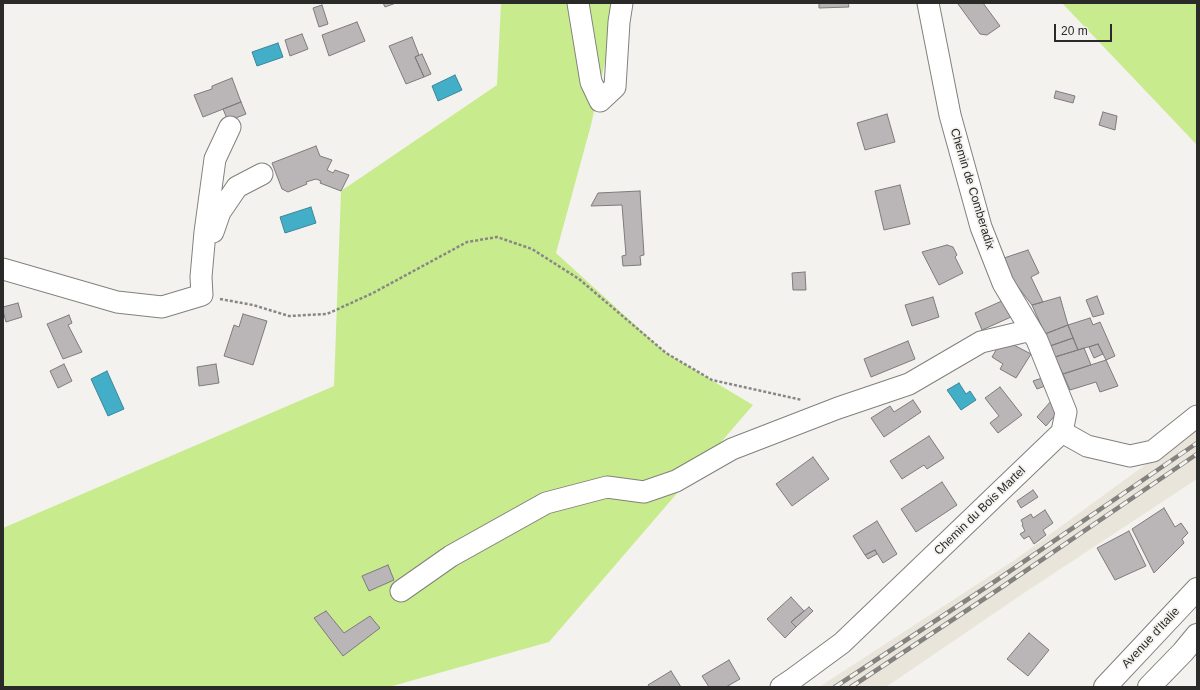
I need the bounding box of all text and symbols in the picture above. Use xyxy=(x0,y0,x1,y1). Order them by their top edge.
scale bar xyxy=(1056,16,1114,42)
text: 20 m xyxy=(1061,24,1088,38)
street label: Chemin de Comberadix xyxy=(947,127,997,251)
street label: Chemin du Bois Martel xyxy=(931,464,1029,558)
street label: Avenue d'Italie xyxy=(1119,605,1183,671)

